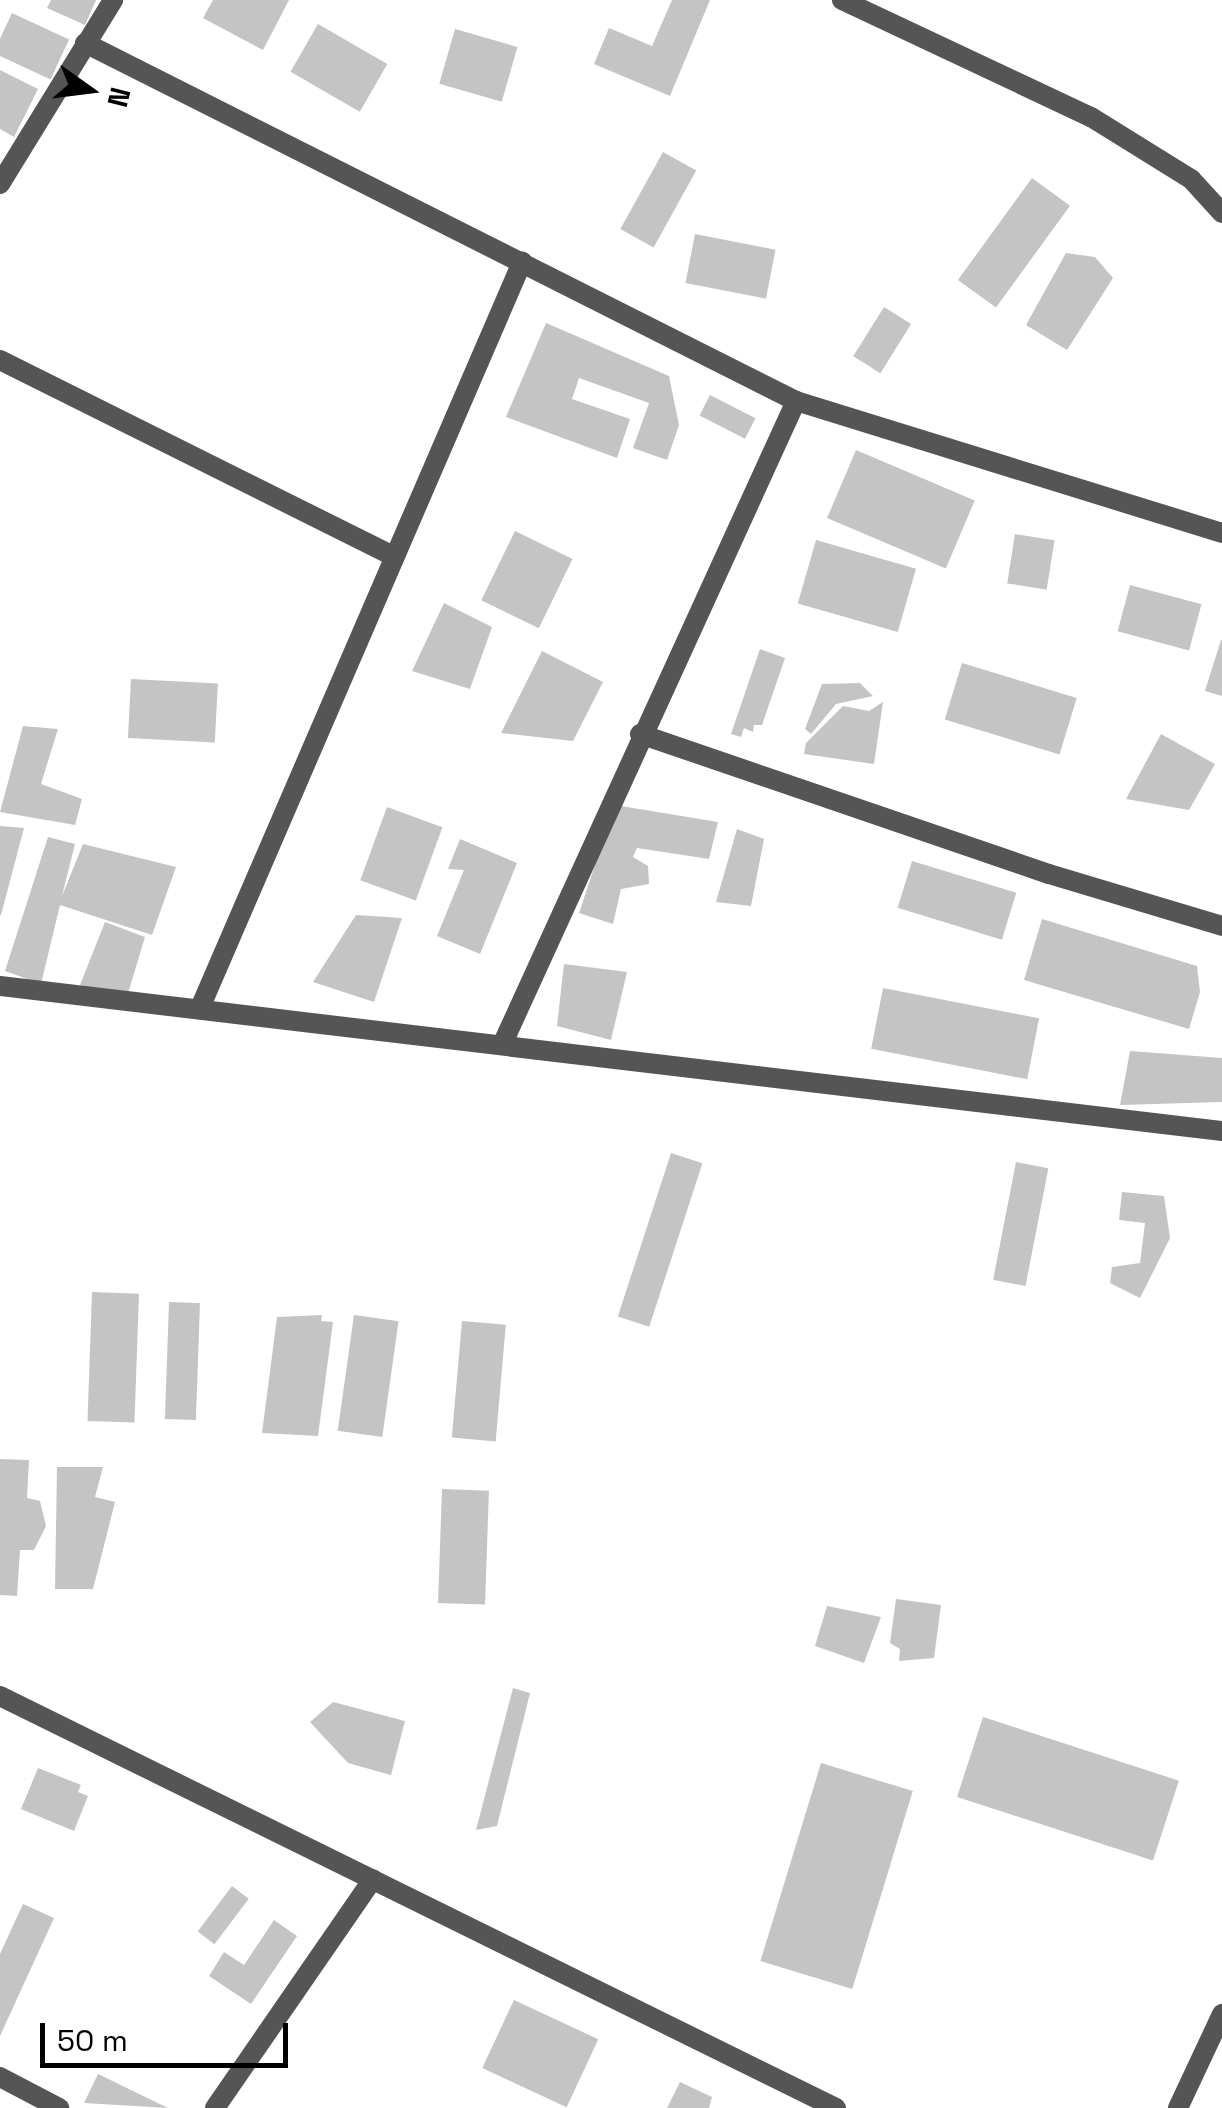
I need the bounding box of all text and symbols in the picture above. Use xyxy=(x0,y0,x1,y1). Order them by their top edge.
north arrow xyxy=(40,40,140,140)
text: N xyxy=(99,84,139,111)
scale bar xyxy=(45,2003,292,2065)
text: 50 m xyxy=(57,2021,128,2060)

